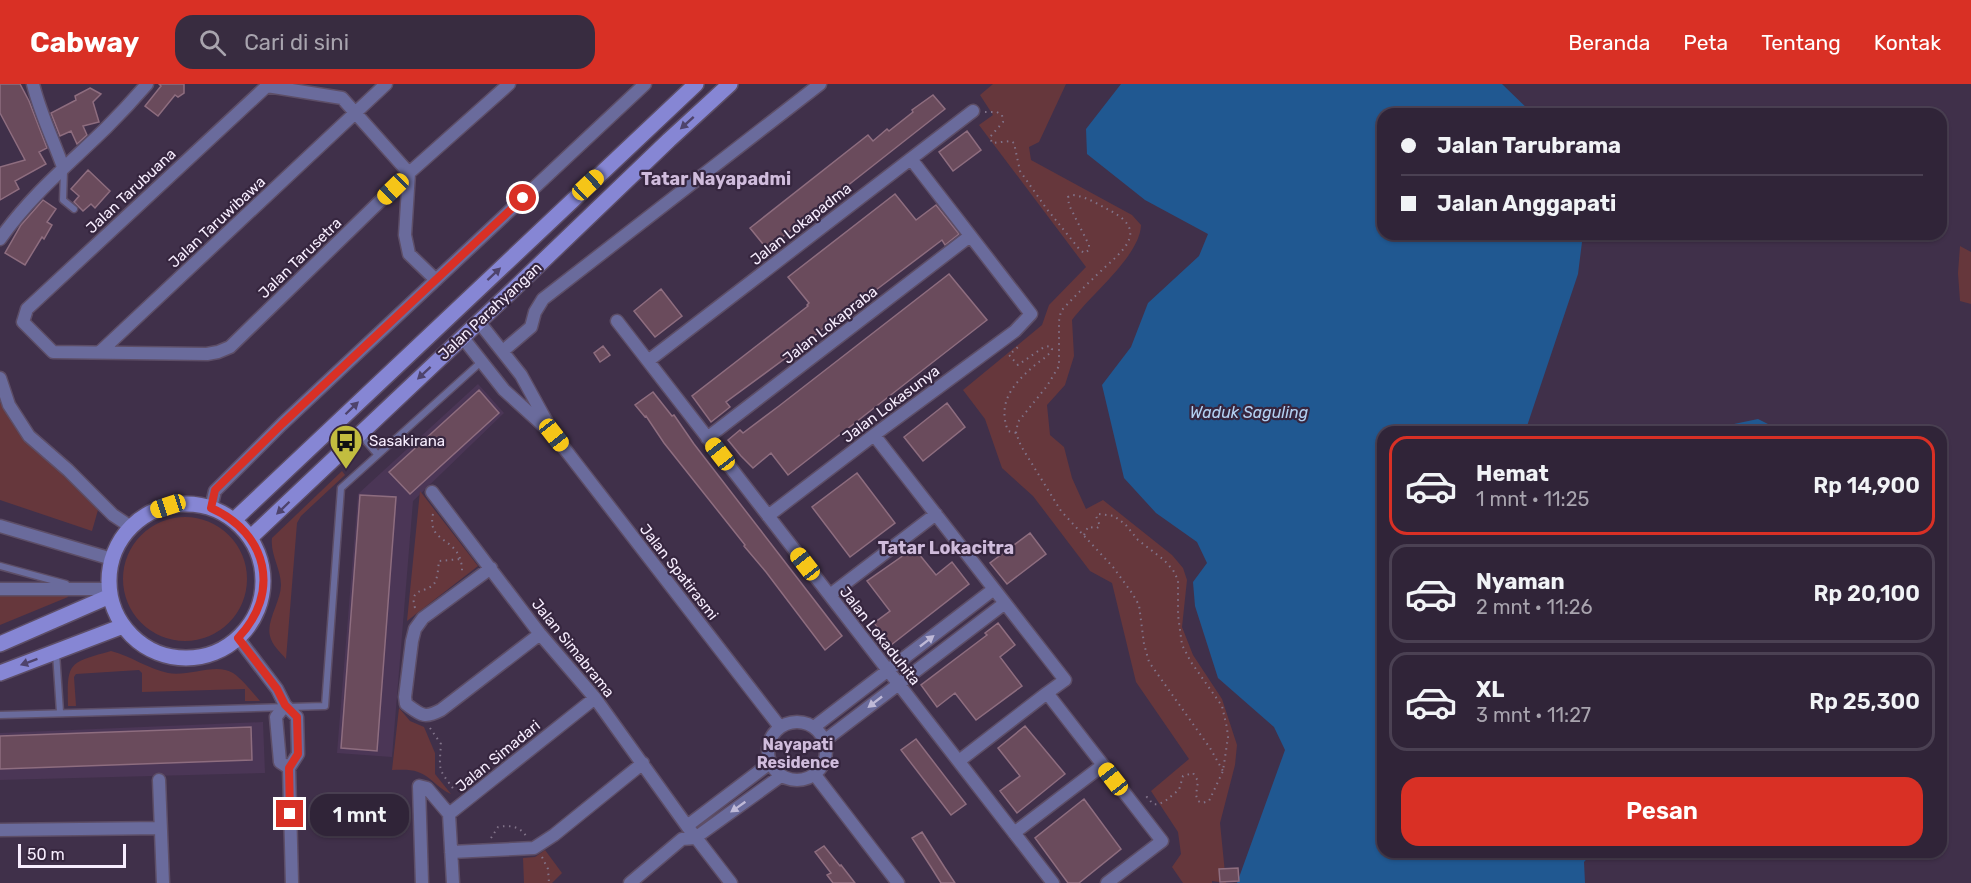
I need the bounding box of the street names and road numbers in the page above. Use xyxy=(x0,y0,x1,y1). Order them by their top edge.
street label: Jalan Tarubuana xyxy=(82,145,180,237)
street label: Jalan Taruwibawa xyxy=(165,173,269,271)
street label: Jalan Lokapadma xyxy=(747,179,855,269)
street label: Jalan Tarusetra xyxy=(255,214,345,302)
street label: Jalan Parahyangan xyxy=(435,259,545,363)
street label: Jalan Lokapraba xyxy=(779,282,881,368)
street label: Jalan Lokasunya xyxy=(839,362,943,446)
street label: Jalan Spatirasmi xyxy=(636,520,722,624)
street label: Jalan Lokaduhita xyxy=(836,583,924,689)
street label: Jalan Simabrama xyxy=(528,595,618,701)
street label: Jalan Simadari xyxy=(452,716,544,796)

